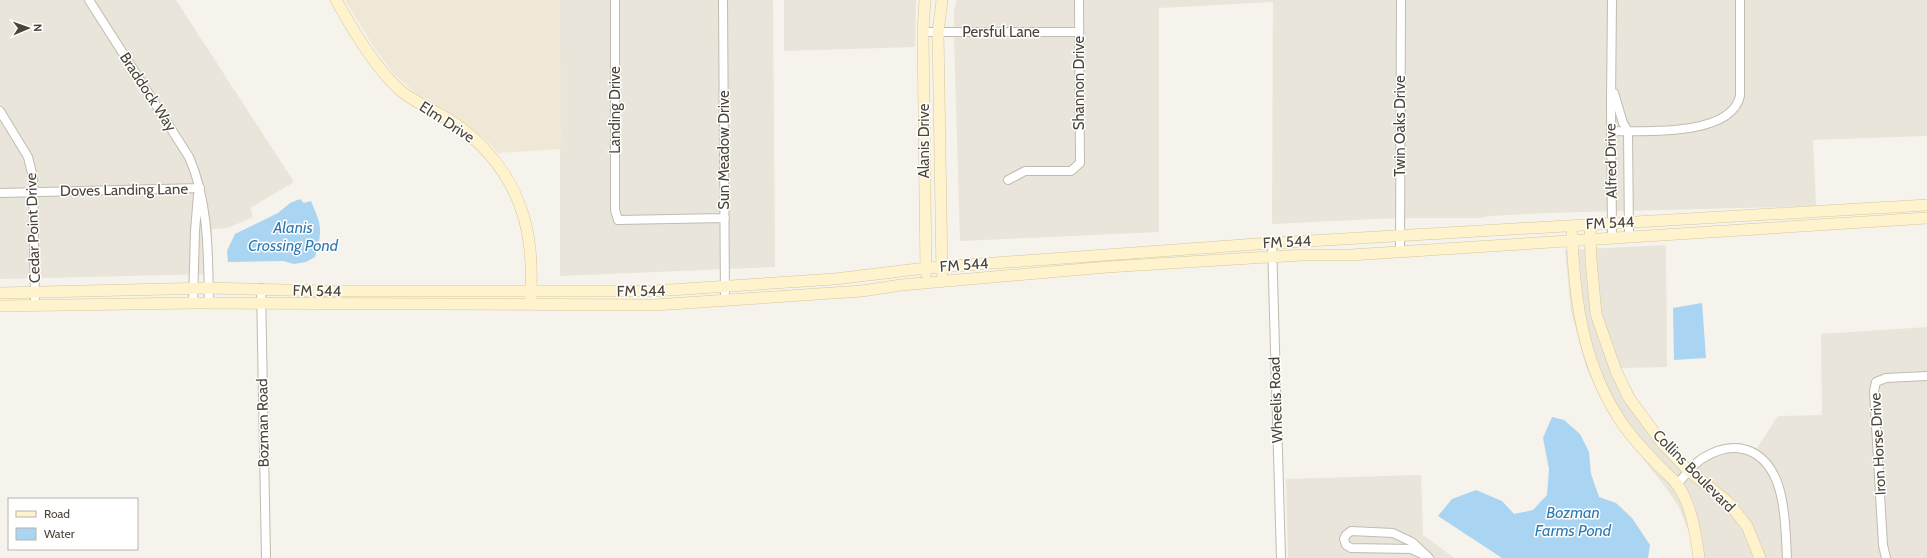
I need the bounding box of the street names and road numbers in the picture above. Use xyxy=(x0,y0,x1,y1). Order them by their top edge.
street label: Persful Lane xyxy=(962,23,1040,41)
street label: Shannon Drive xyxy=(1070,35,1088,130)
street label: Braddock Way xyxy=(116,49,180,135)
street label: Landing Drive xyxy=(606,66,624,154)
street label: Twin Oaks Drive xyxy=(1391,75,1409,177)
street label: Sun Meadow Drive xyxy=(715,90,733,210)
street label: Elm Drive xyxy=(416,98,478,147)
street label: Alanis Drive xyxy=(915,103,933,178)
street label: Alfred Drive xyxy=(1601,123,1621,199)
street label: Cedar Point Drive xyxy=(22,172,44,284)
street label: Doves Landing Lane xyxy=(60,180,188,200)
street label: FM 544 xyxy=(1585,213,1635,233)
street label: FM 544 xyxy=(1262,232,1312,252)
street label: FM 544 xyxy=(939,254,989,276)
street label: FM 544 xyxy=(293,282,342,300)
street label: FM 544 xyxy=(617,282,666,300)
street label: Wheelis Road xyxy=(1265,356,1287,444)
street label: Bozman Road xyxy=(253,378,273,468)
street label: Iron Horse Drive xyxy=(1866,392,1890,496)
street label: Collins Boulevard xyxy=(1649,426,1739,516)

